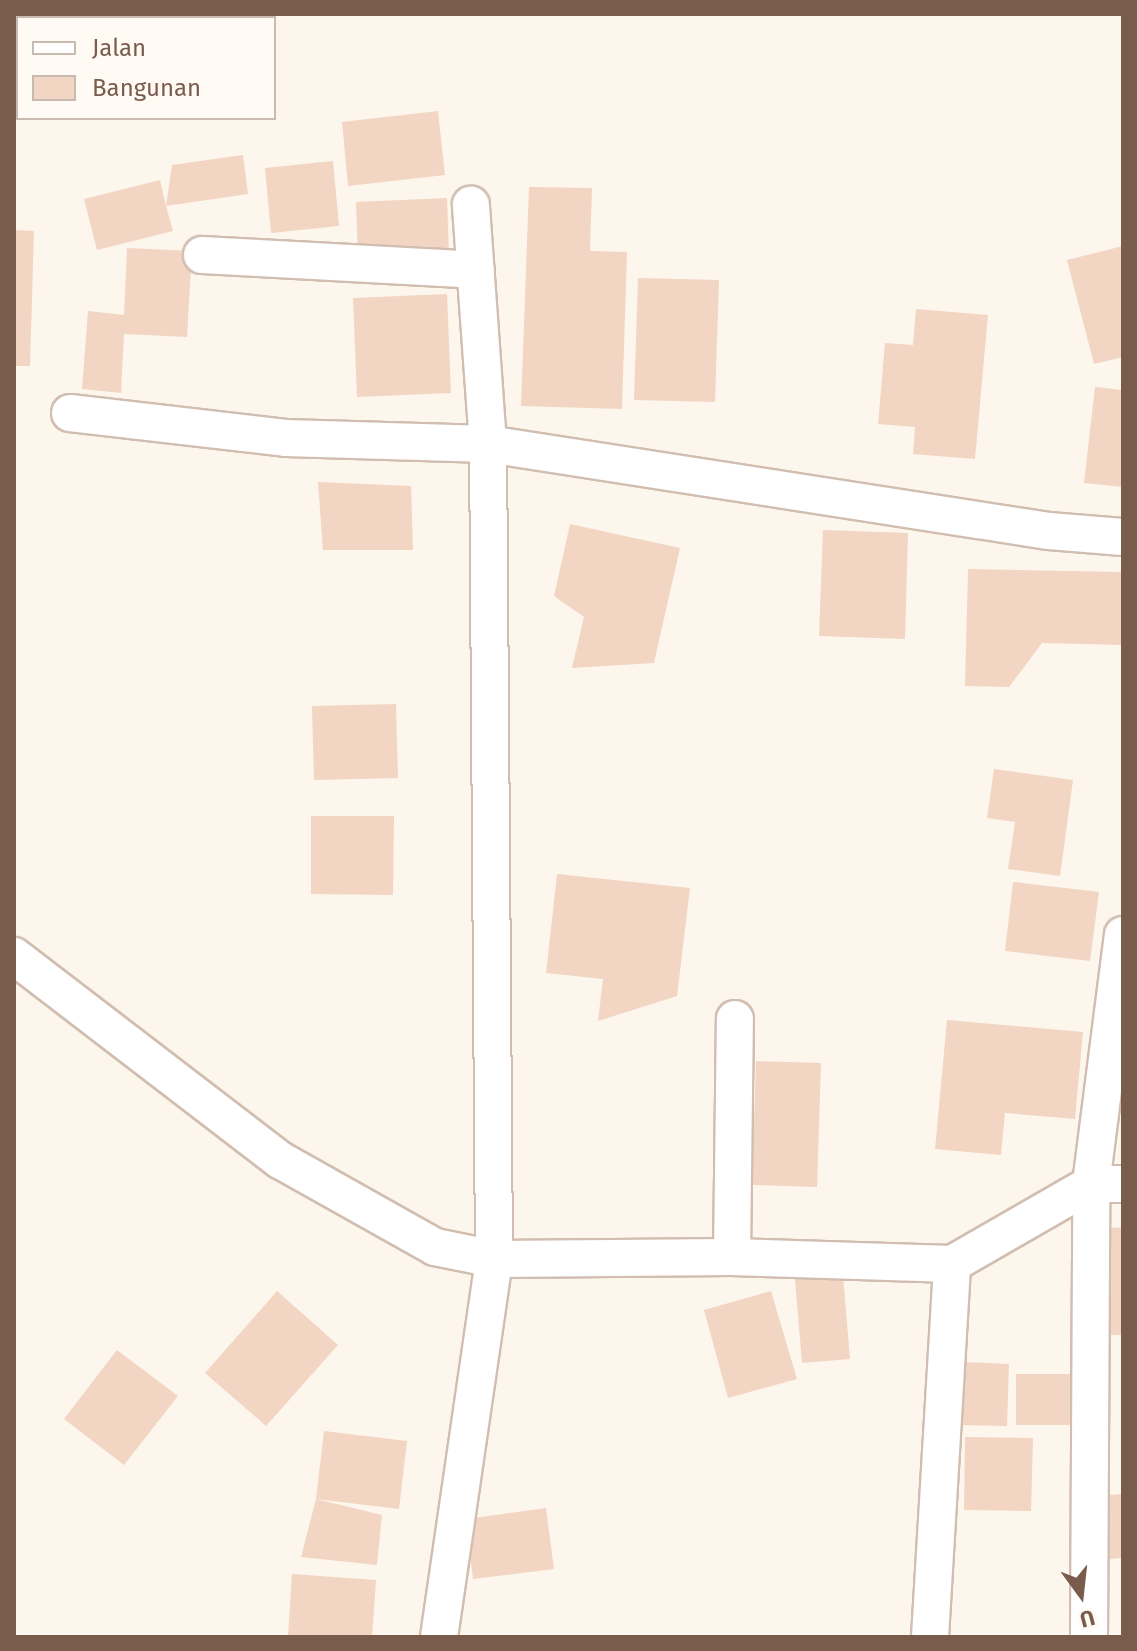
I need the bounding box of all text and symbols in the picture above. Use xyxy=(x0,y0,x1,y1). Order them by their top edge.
legend xyxy=(16,16,276,120)
text: Jalan xyxy=(92,34,146,62)
text: Bangunan xyxy=(92,74,201,102)
north arrow xyxy=(1041,1555,1121,1635)
text: U xyxy=(1077,1604,1098,1634)

